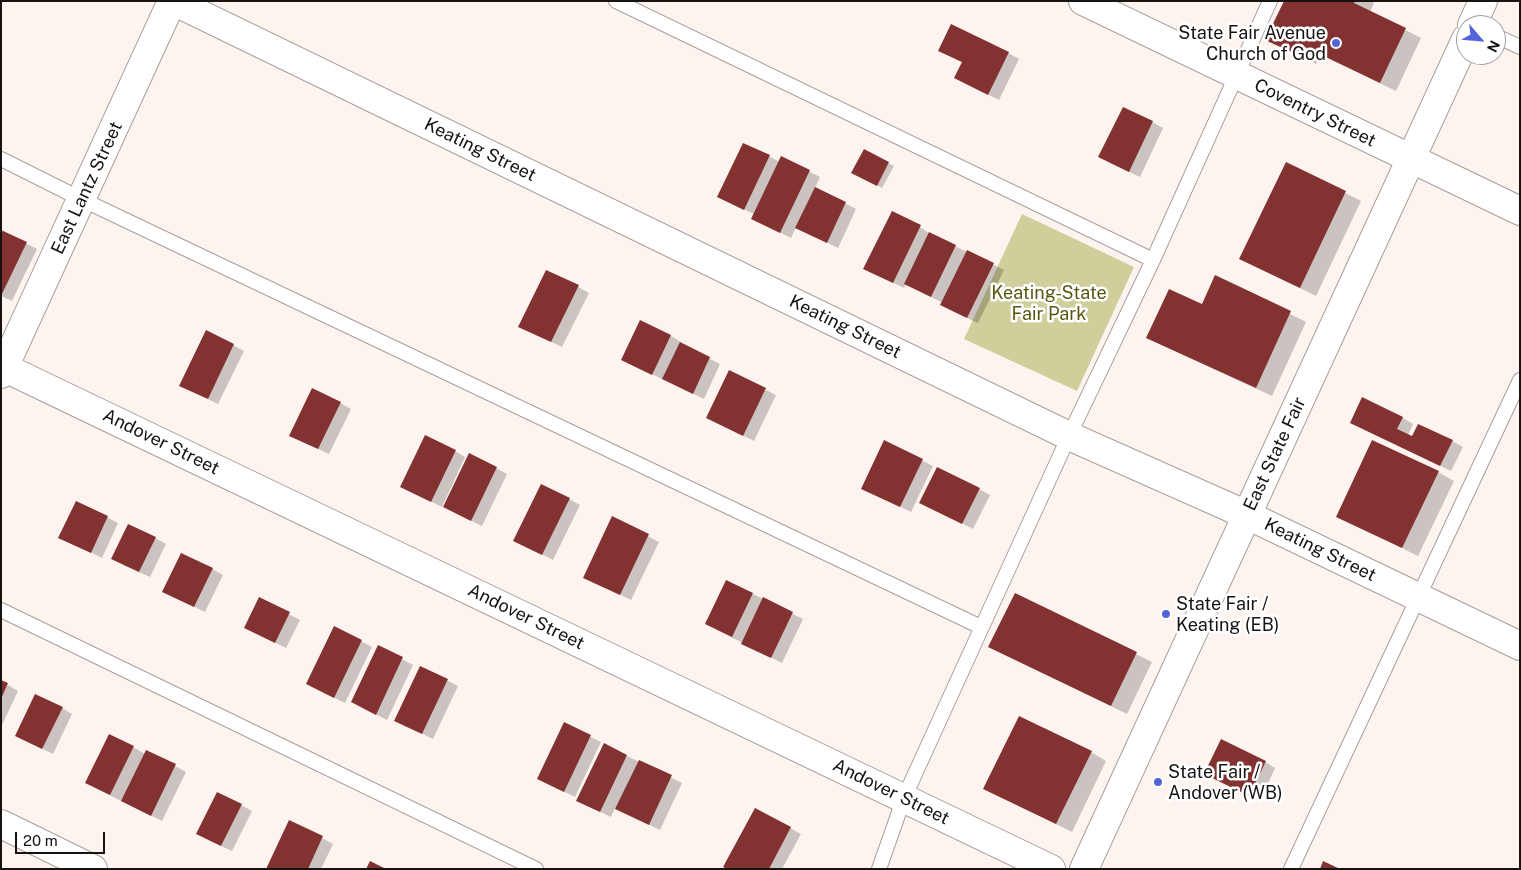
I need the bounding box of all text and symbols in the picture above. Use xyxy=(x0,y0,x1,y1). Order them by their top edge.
north arrow xyxy=(1456,15,1506,65)
place label: State Fair Avenue Church of God xyxy=(1178,22,1326,64)
marker: State Fair Avenue Church of God xyxy=(1330,37,1342,49)
text: N xyxy=(1484,38,1503,55)
street label: Coventry Street xyxy=(1251,74,1379,152)
street label: Keating Street xyxy=(421,114,539,186)
street label: East Lantz Street xyxy=(47,118,127,258)
park label: Keating-State Fair Park xyxy=(991,282,1107,324)
street label: Keating Street xyxy=(786,291,904,363)
street label: East State Fair xyxy=(1239,394,1311,514)
street label: Andover Street xyxy=(99,404,223,480)
street label: Keating Street xyxy=(1261,514,1379,586)
street label: Andover Street xyxy=(464,579,588,655)
place label: State Fair / Keating (EB) xyxy=(1176,593,1279,636)
marker: State Fair / Keating (EB) xyxy=(1160,608,1172,620)
street label: Andover Street xyxy=(829,754,953,830)
place label: State Fair / Andover (WB) xyxy=(1168,761,1283,804)
marker: State Fair / Andover (WB) xyxy=(1152,776,1164,788)
scale bar xyxy=(18,822,108,854)
text: 20 m xyxy=(23,832,58,849)

